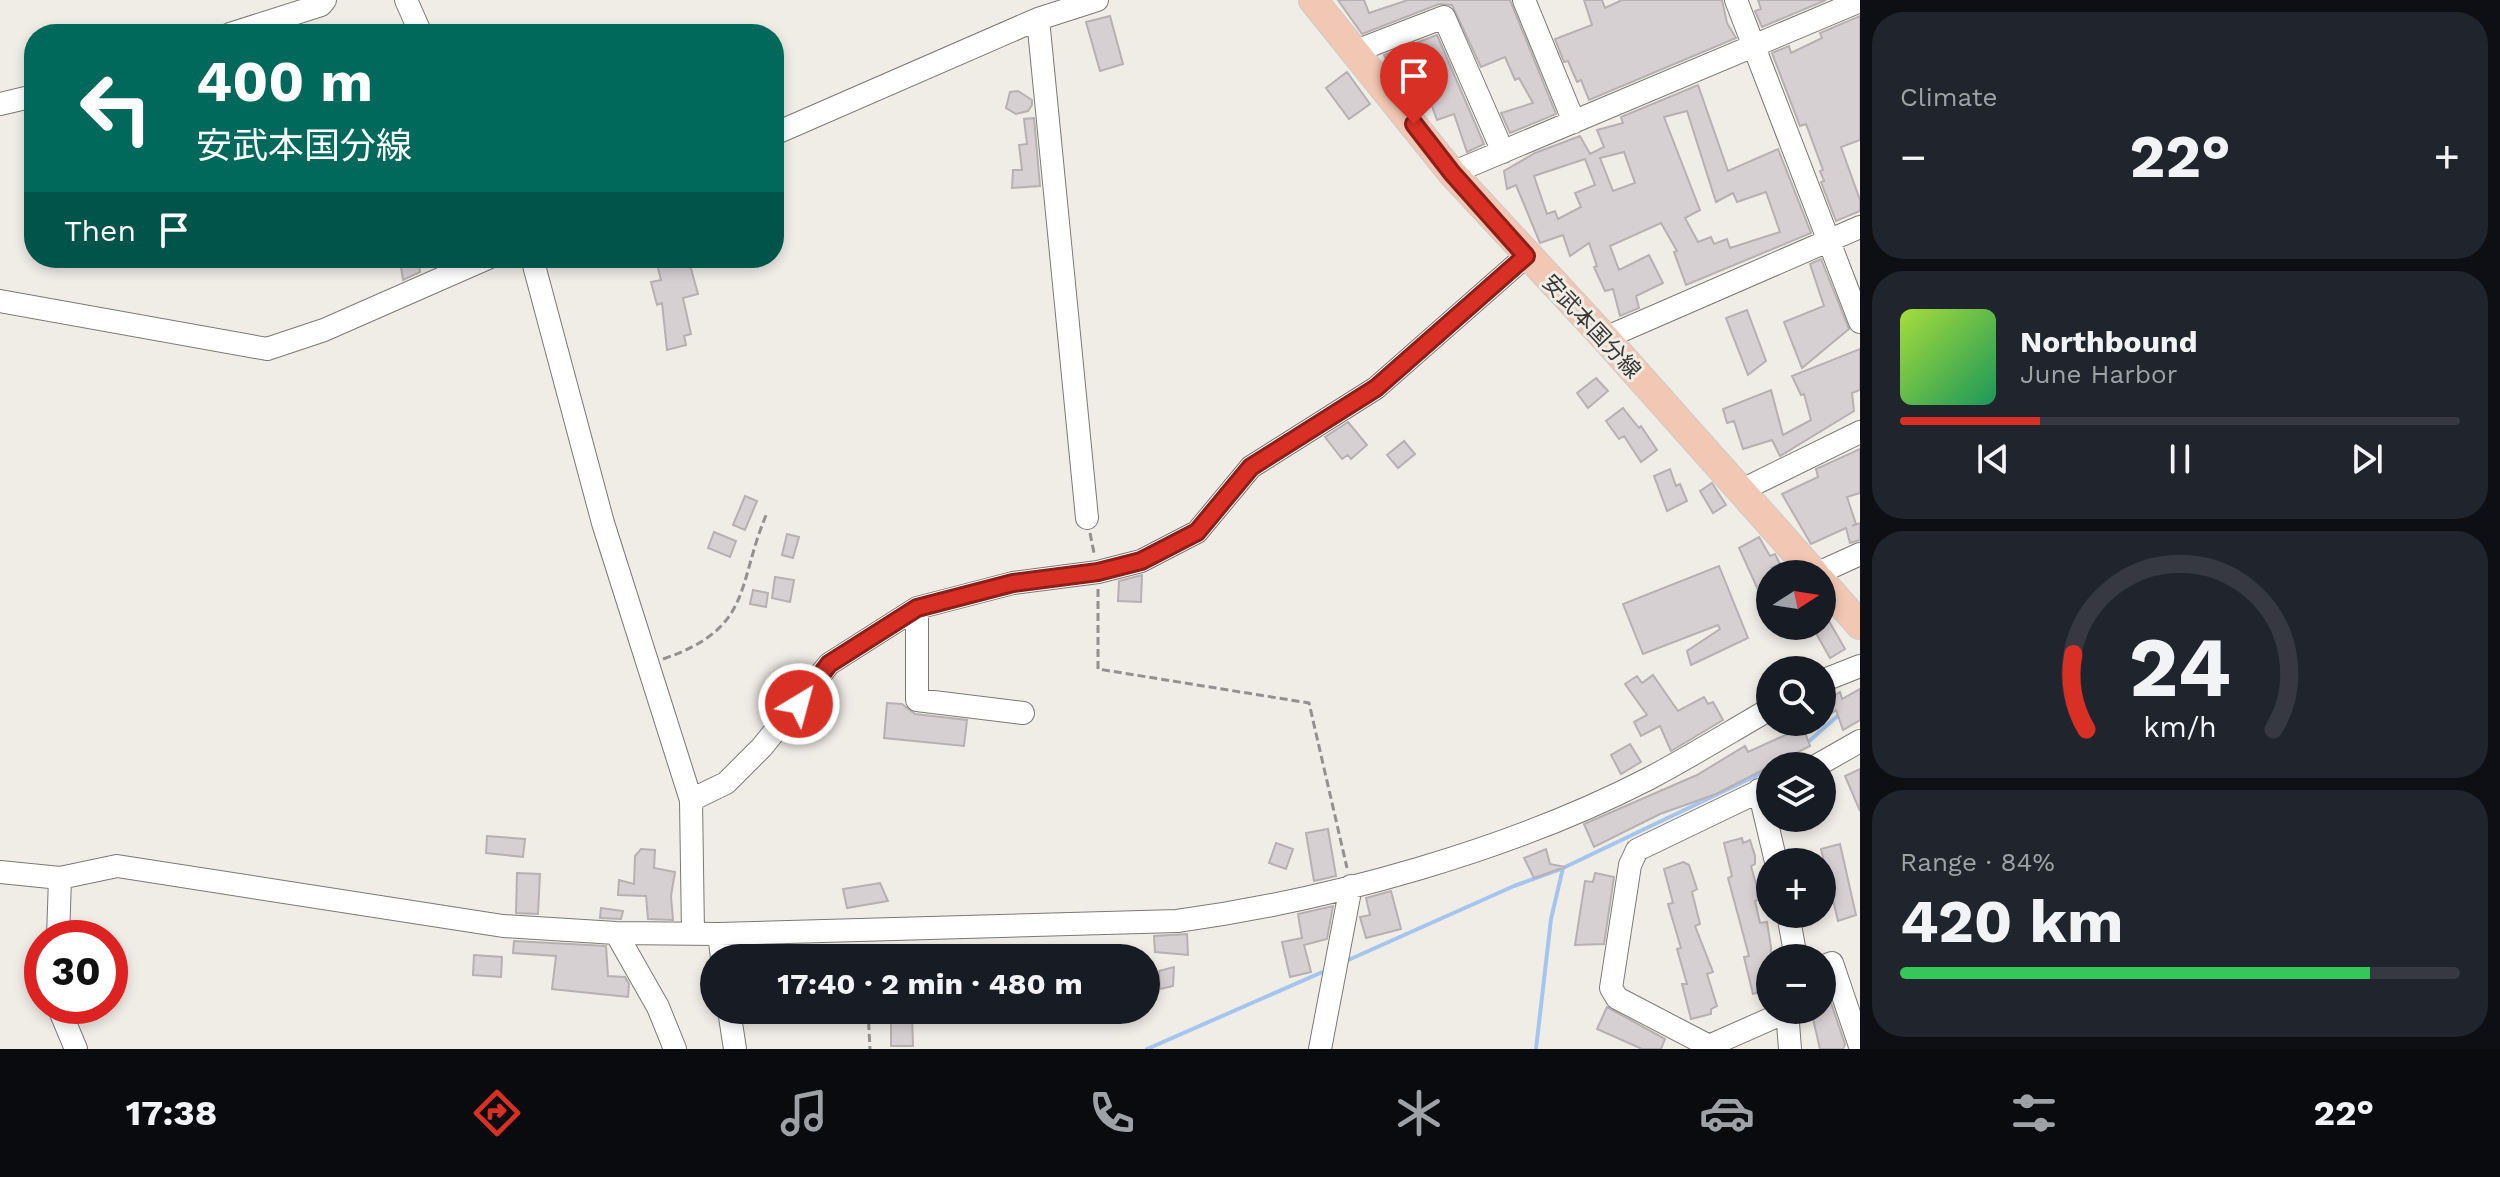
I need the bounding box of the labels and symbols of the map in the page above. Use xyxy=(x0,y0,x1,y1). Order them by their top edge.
pin xyxy=(1380,42,1448,124)
street label: 安武本国分線 xyxy=(1537,270,1646,383)
north arrow xyxy=(1756,560,1836,640)
position arrow xyxy=(757,662,841,746)
speed limit sign: 30 xyxy=(24,920,128,1024)

